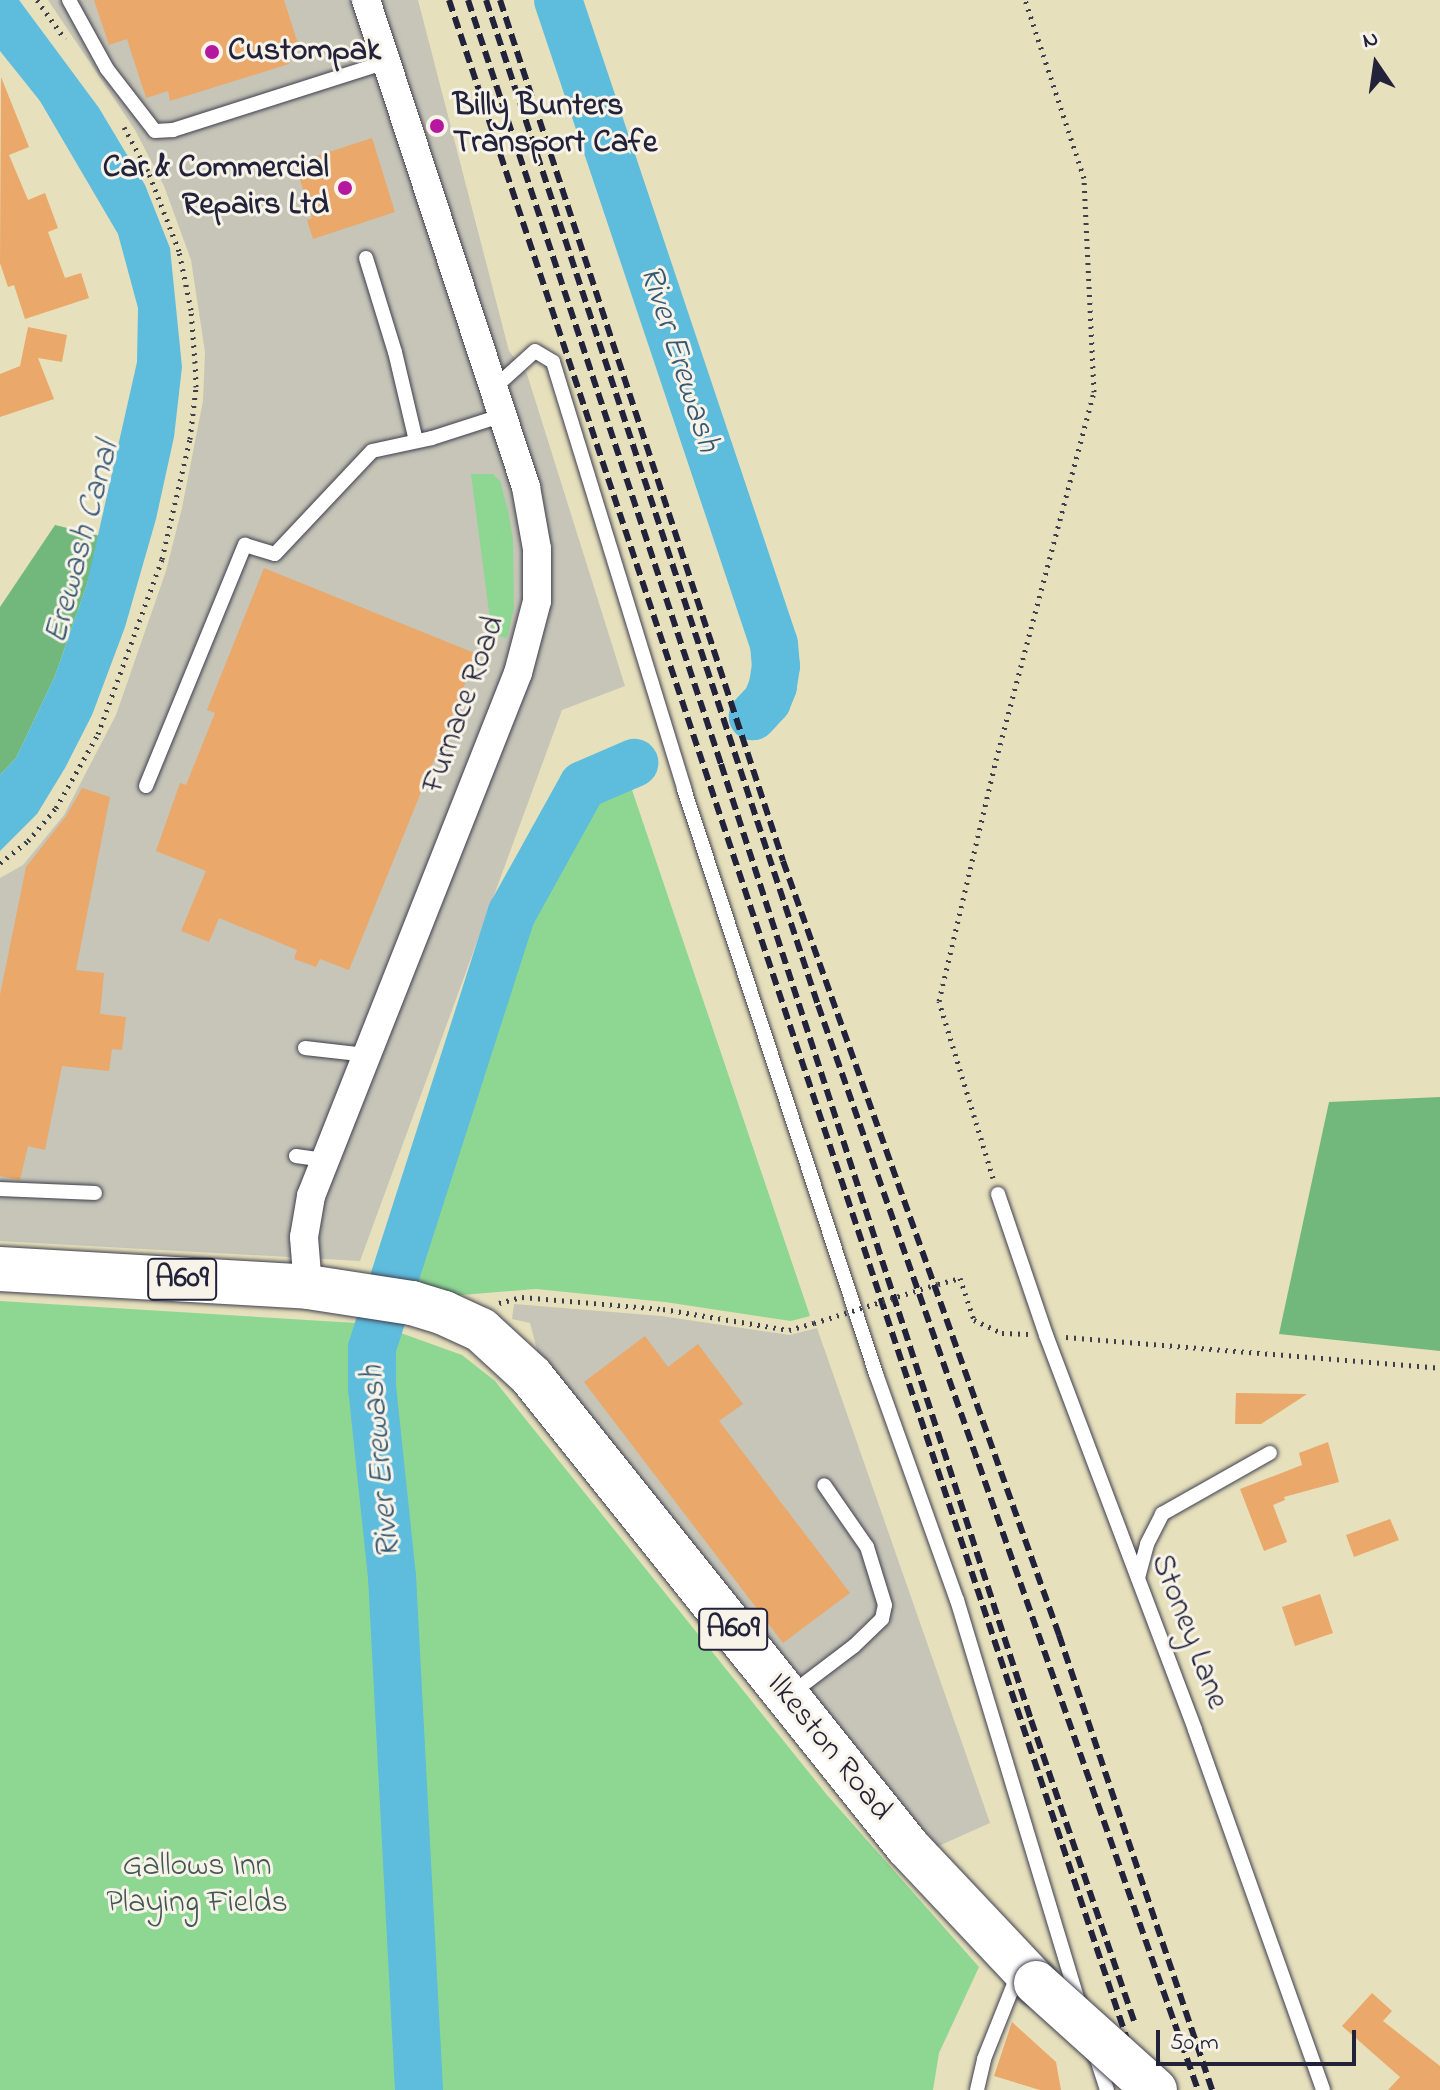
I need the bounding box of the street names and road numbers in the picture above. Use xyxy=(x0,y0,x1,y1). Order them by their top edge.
street label: Furnace Road xyxy=(415,611,515,799)
road number: A609 xyxy=(146,1253,218,1305)
street label: Stoney Lane xyxy=(1141,1549,1235,1715)
road number: A609 xyxy=(697,1603,769,1655)
street label: Ilkeston Road xyxy=(757,1667,899,1829)

